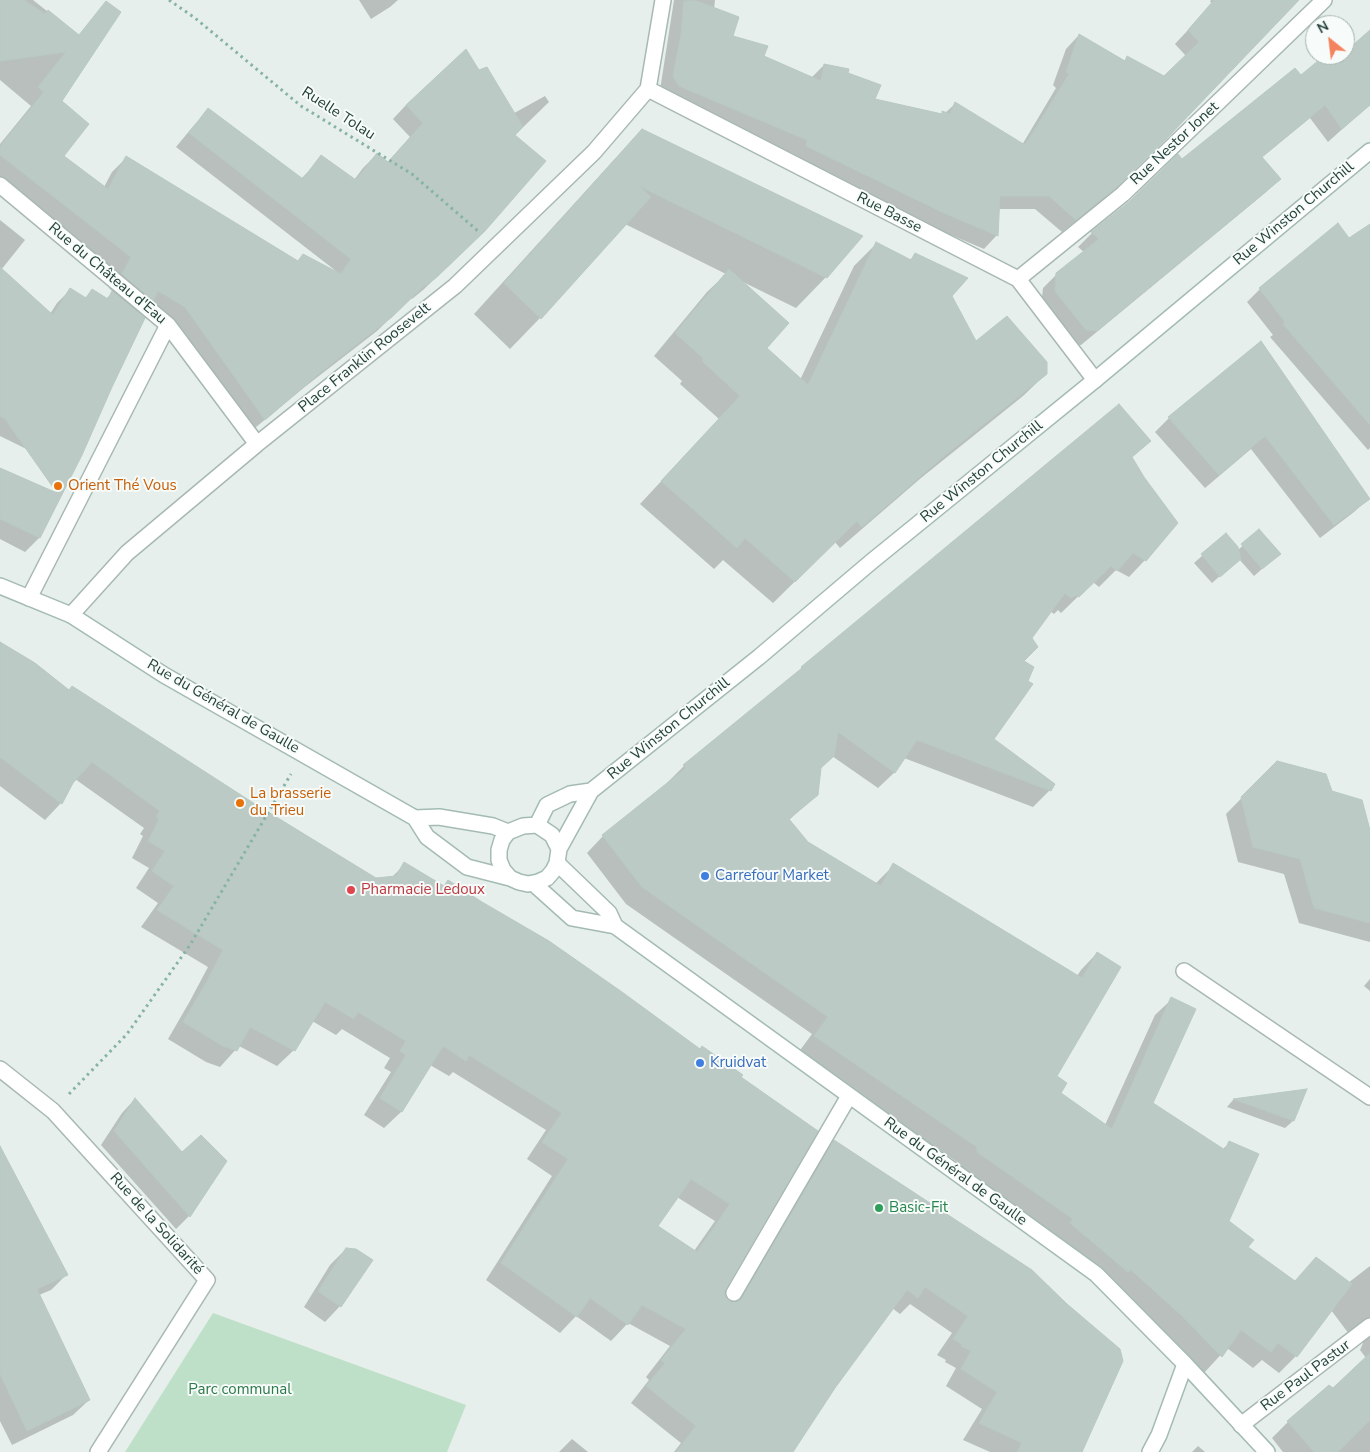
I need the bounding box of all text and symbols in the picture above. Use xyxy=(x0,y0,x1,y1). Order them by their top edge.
north arrow xyxy=(1305,15,1355,65)
text: N xyxy=(1314,16,1332,38)
street label: Ruelle Tolau xyxy=(298,84,378,144)
street label: Rue Nestor Jonet xyxy=(1127,98,1223,190)
street label: Rue Winston Churchill xyxy=(1230,158,1358,270)
street label: Rue Basse xyxy=(853,189,925,237)
street label: Rue du Château d'Eau xyxy=(44,219,170,329)
street label: Place Franklin Roosevelt xyxy=(295,299,435,417)
street label: Rue Winston Churchill xyxy=(917,417,1047,527)
place label: Orient Thé Vous xyxy=(68,477,177,495)
marker: Orient Thé Vous xyxy=(52,480,64,492)
street label: Rue du Général de Gaulle xyxy=(144,656,302,758)
street label: Rue Winston Churchill xyxy=(604,674,734,784)
place label: La brasserie du Trieu xyxy=(250,785,331,820)
marker: La brasserie du Trieu xyxy=(234,797,246,809)
place label: Carrefour Market xyxy=(715,867,829,885)
marker: Carrefour Market xyxy=(699,870,711,882)
place label: Pharmacie Ledoux xyxy=(361,881,485,899)
marker: Pharmacie Ledoux xyxy=(345,884,357,896)
place label: Kruidvat xyxy=(710,1054,766,1072)
marker: Kruidvat xyxy=(694,1057,706,1069)
street label: Rue du Général de Gaulle xyxy=(880,1114,1030,1230)
street label: Rue de la Solidarité xyxy=(105,1169,207,1279)
place label: Basic-Fit xyxy=(889,1199,948,1217)
marker: Basic-Fit xyxy=(873,1202,885,1214)
street label: Rue Paul Pastur xyxy=(1258,1337,1354,1415)
park label: Parc communal xyxy=(188,1381,292,1399)

